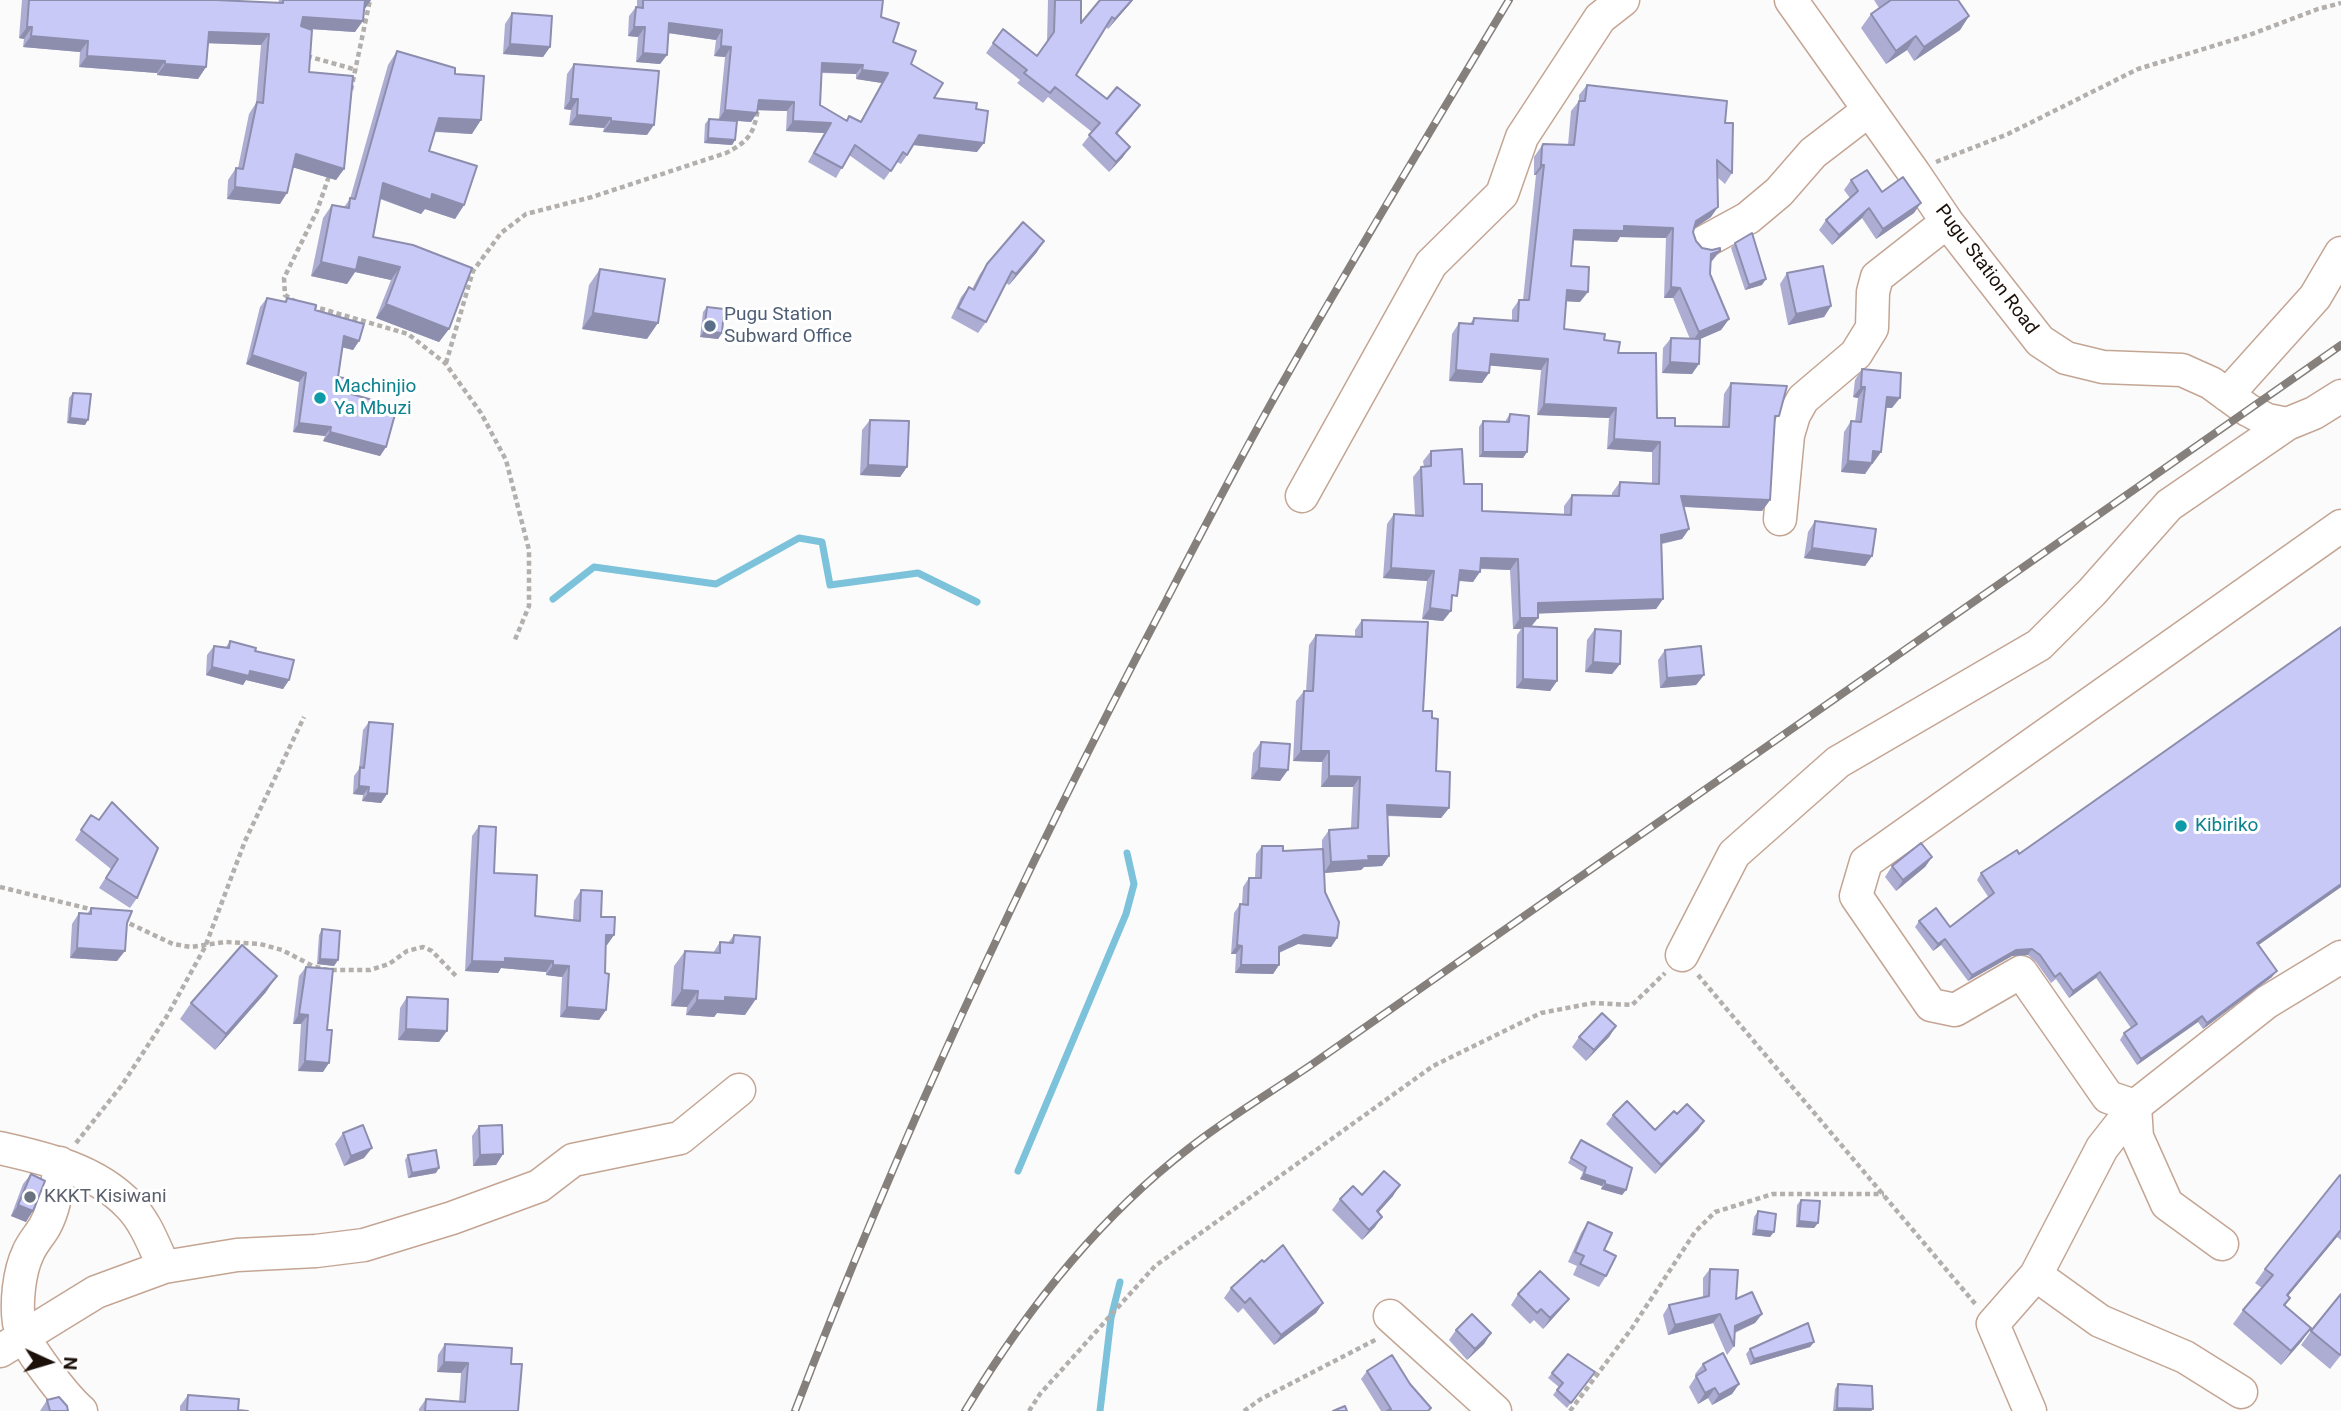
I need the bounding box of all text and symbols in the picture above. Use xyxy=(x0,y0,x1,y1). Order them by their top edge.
street label: Pugu Station Road xyxy=(1930,201,2042,339)
place label: Pugu Station Subward Office xyxy=(724,304,852,348)
marker: Pugu Station Subward Office xyxy=(702,318,718,334)
place label: Machinjio Ya Mbuzi xyxy=(334,376,416,420)
marker: Machinjio Ya Mbuzi xyxy=(312,390,328,406)
place label: Kibiriko xyxy=(2195,815,2258,837)
marker: Kibiriko xyxy=(2173,818,2189,834)
place label: KKKT Kisiwani xyxy=(44,1186,167,1208)
marker: KKKT Kisiwani xyxy=(22,1189,38,1205)
north arrow xyxy=(14,1327,84,1397)
text: N xyxy=(59,1356,82,1371)

